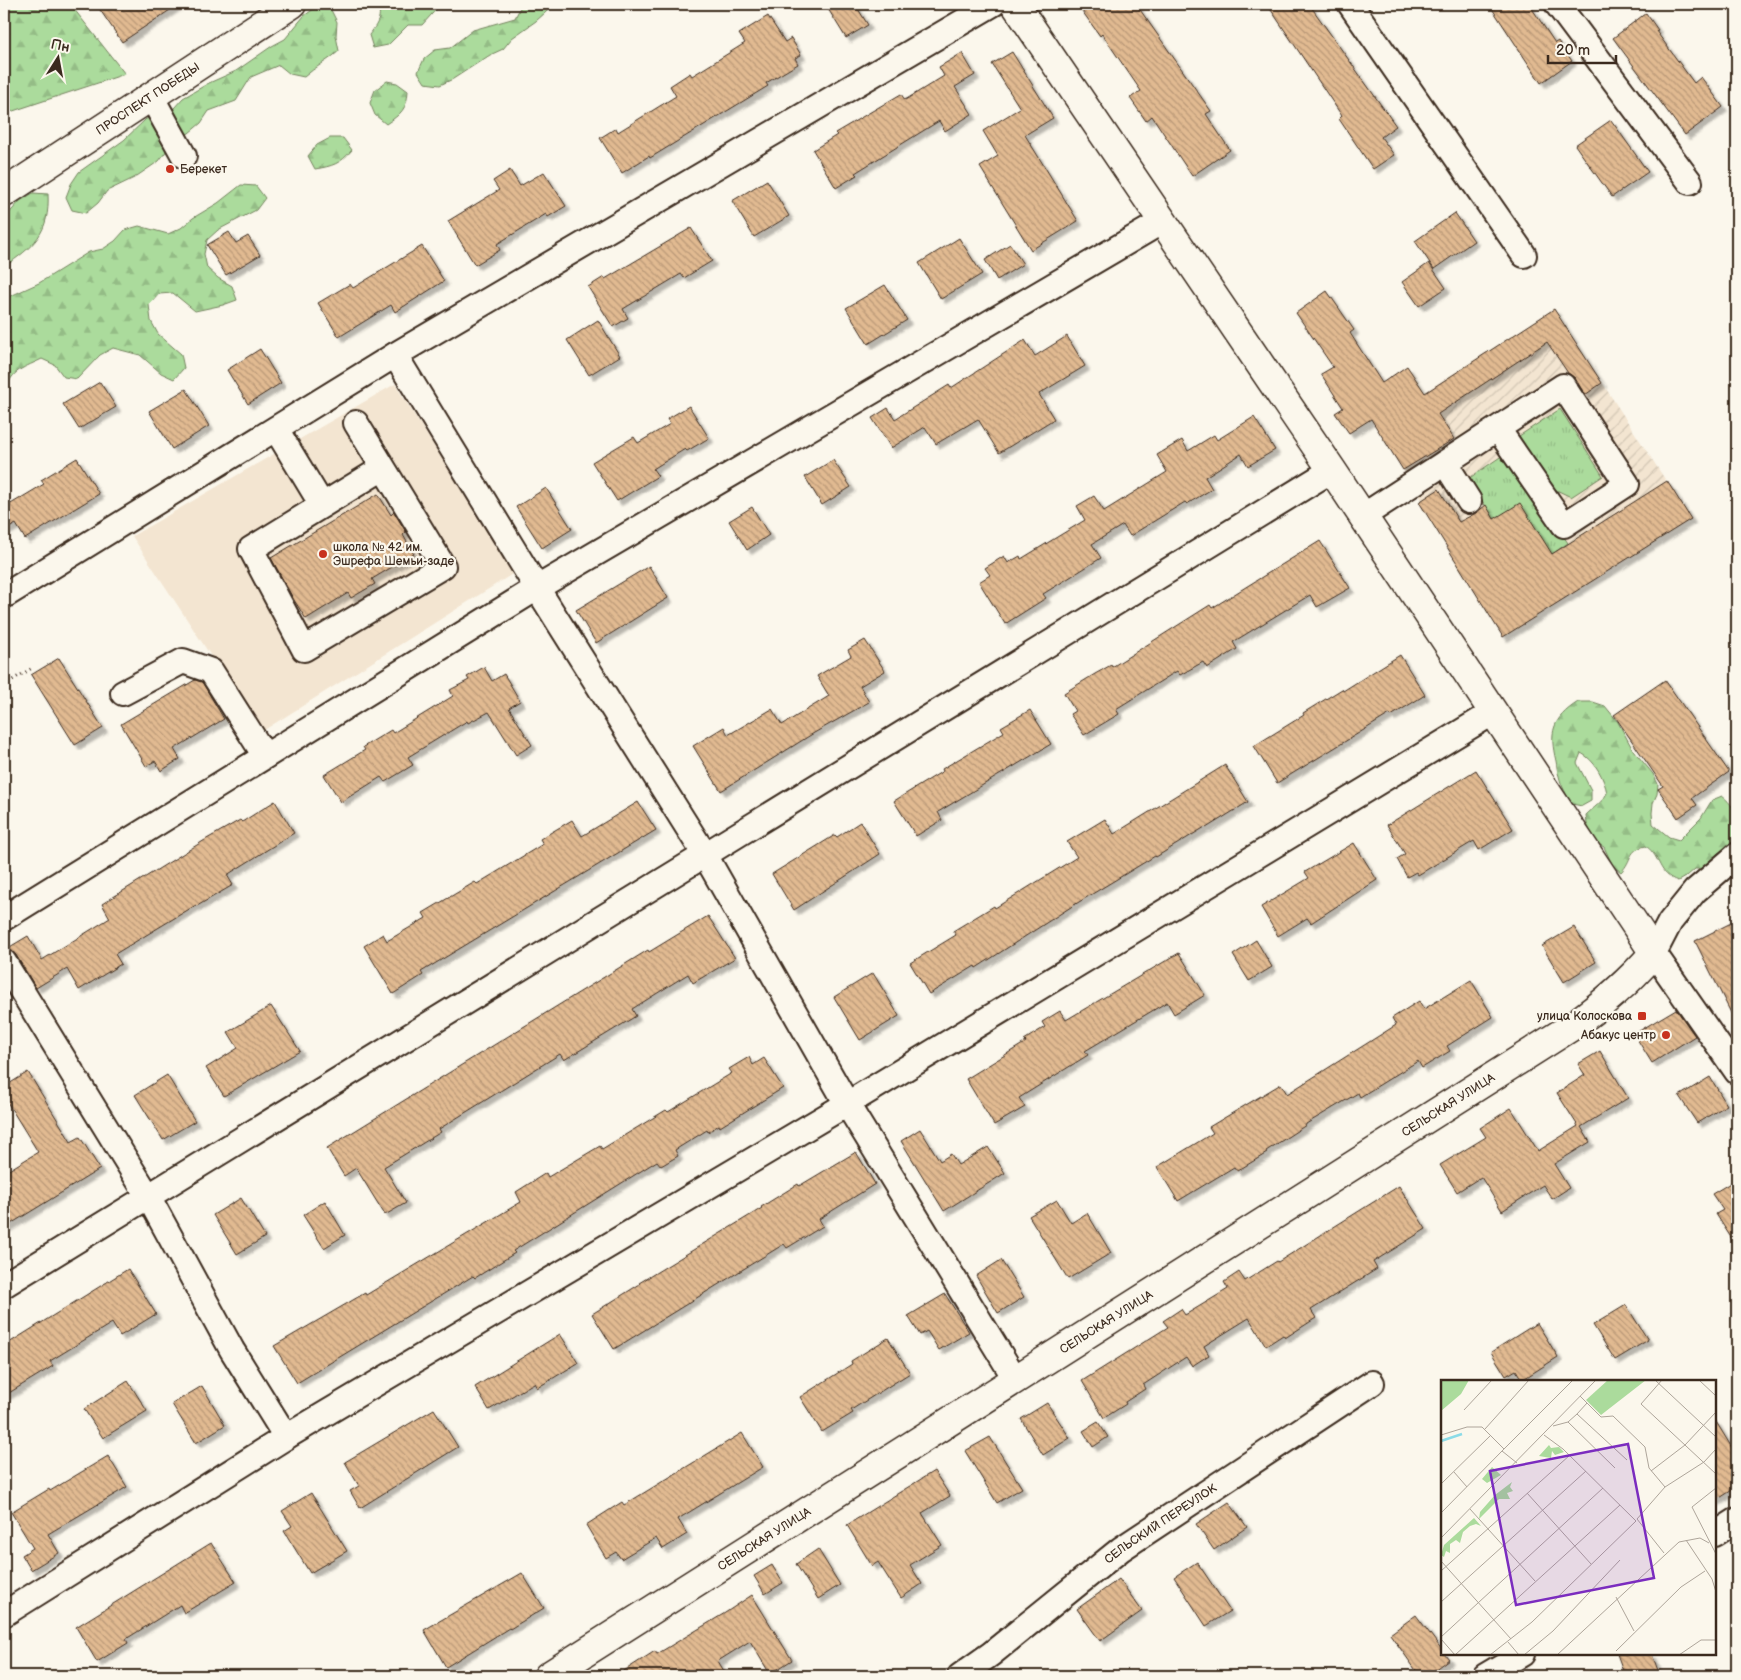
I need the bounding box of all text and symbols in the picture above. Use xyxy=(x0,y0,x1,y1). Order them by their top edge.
north arrow xyxy=(32,32,82,82)
scale bar xyxy=(1548,32,1616,64)
text: Пн xyxy=(50,36,71,56)
text: 20 m xyxy=(1556,41,1590,60)
street label: ПРОСПЕКТ ПОБЕДЫ xyxy=(93,59,203,138)
place label: Берекет xyxy=(180,162,228,177)
marker: Берекет xyxy=(164,163,176,175)
place label: школа № 42 им. Эшрефа Шемьи-заде xyxy=(333,540,455,569)
marker: школа № 42 им. Эшрефа Шемьи-заде xyxy=(317,548,329,560)
place label: улица Колоскова xyxy=(1537,1009,1632,1024)
marker: улица Колоскова xyxy=(1636,1010,1648,1022)
place label: Абакус центр xyxy=(1580,1028,1656,1043)
marker: Абакус центр xyxy=(1660,1029,1672,1041)
street label: СЕЛЬСКАЯ УЛИЦА xyxy=(1399,1070,1498,1140)
street label: СЕЛЬСКАЯ УЛИЦА xyxy=(1057,1286,1156,1357)
inset map xyxy=(1441,1380,1716,1655)
street label: СЕЛЬСКИЙ ПЕРЕУЛОК xyxy=(1101,1480,1220,1567)
street label: СЕЛЬСКАЯ УЛИЦА xyxy=(715,1503,814,1574)

